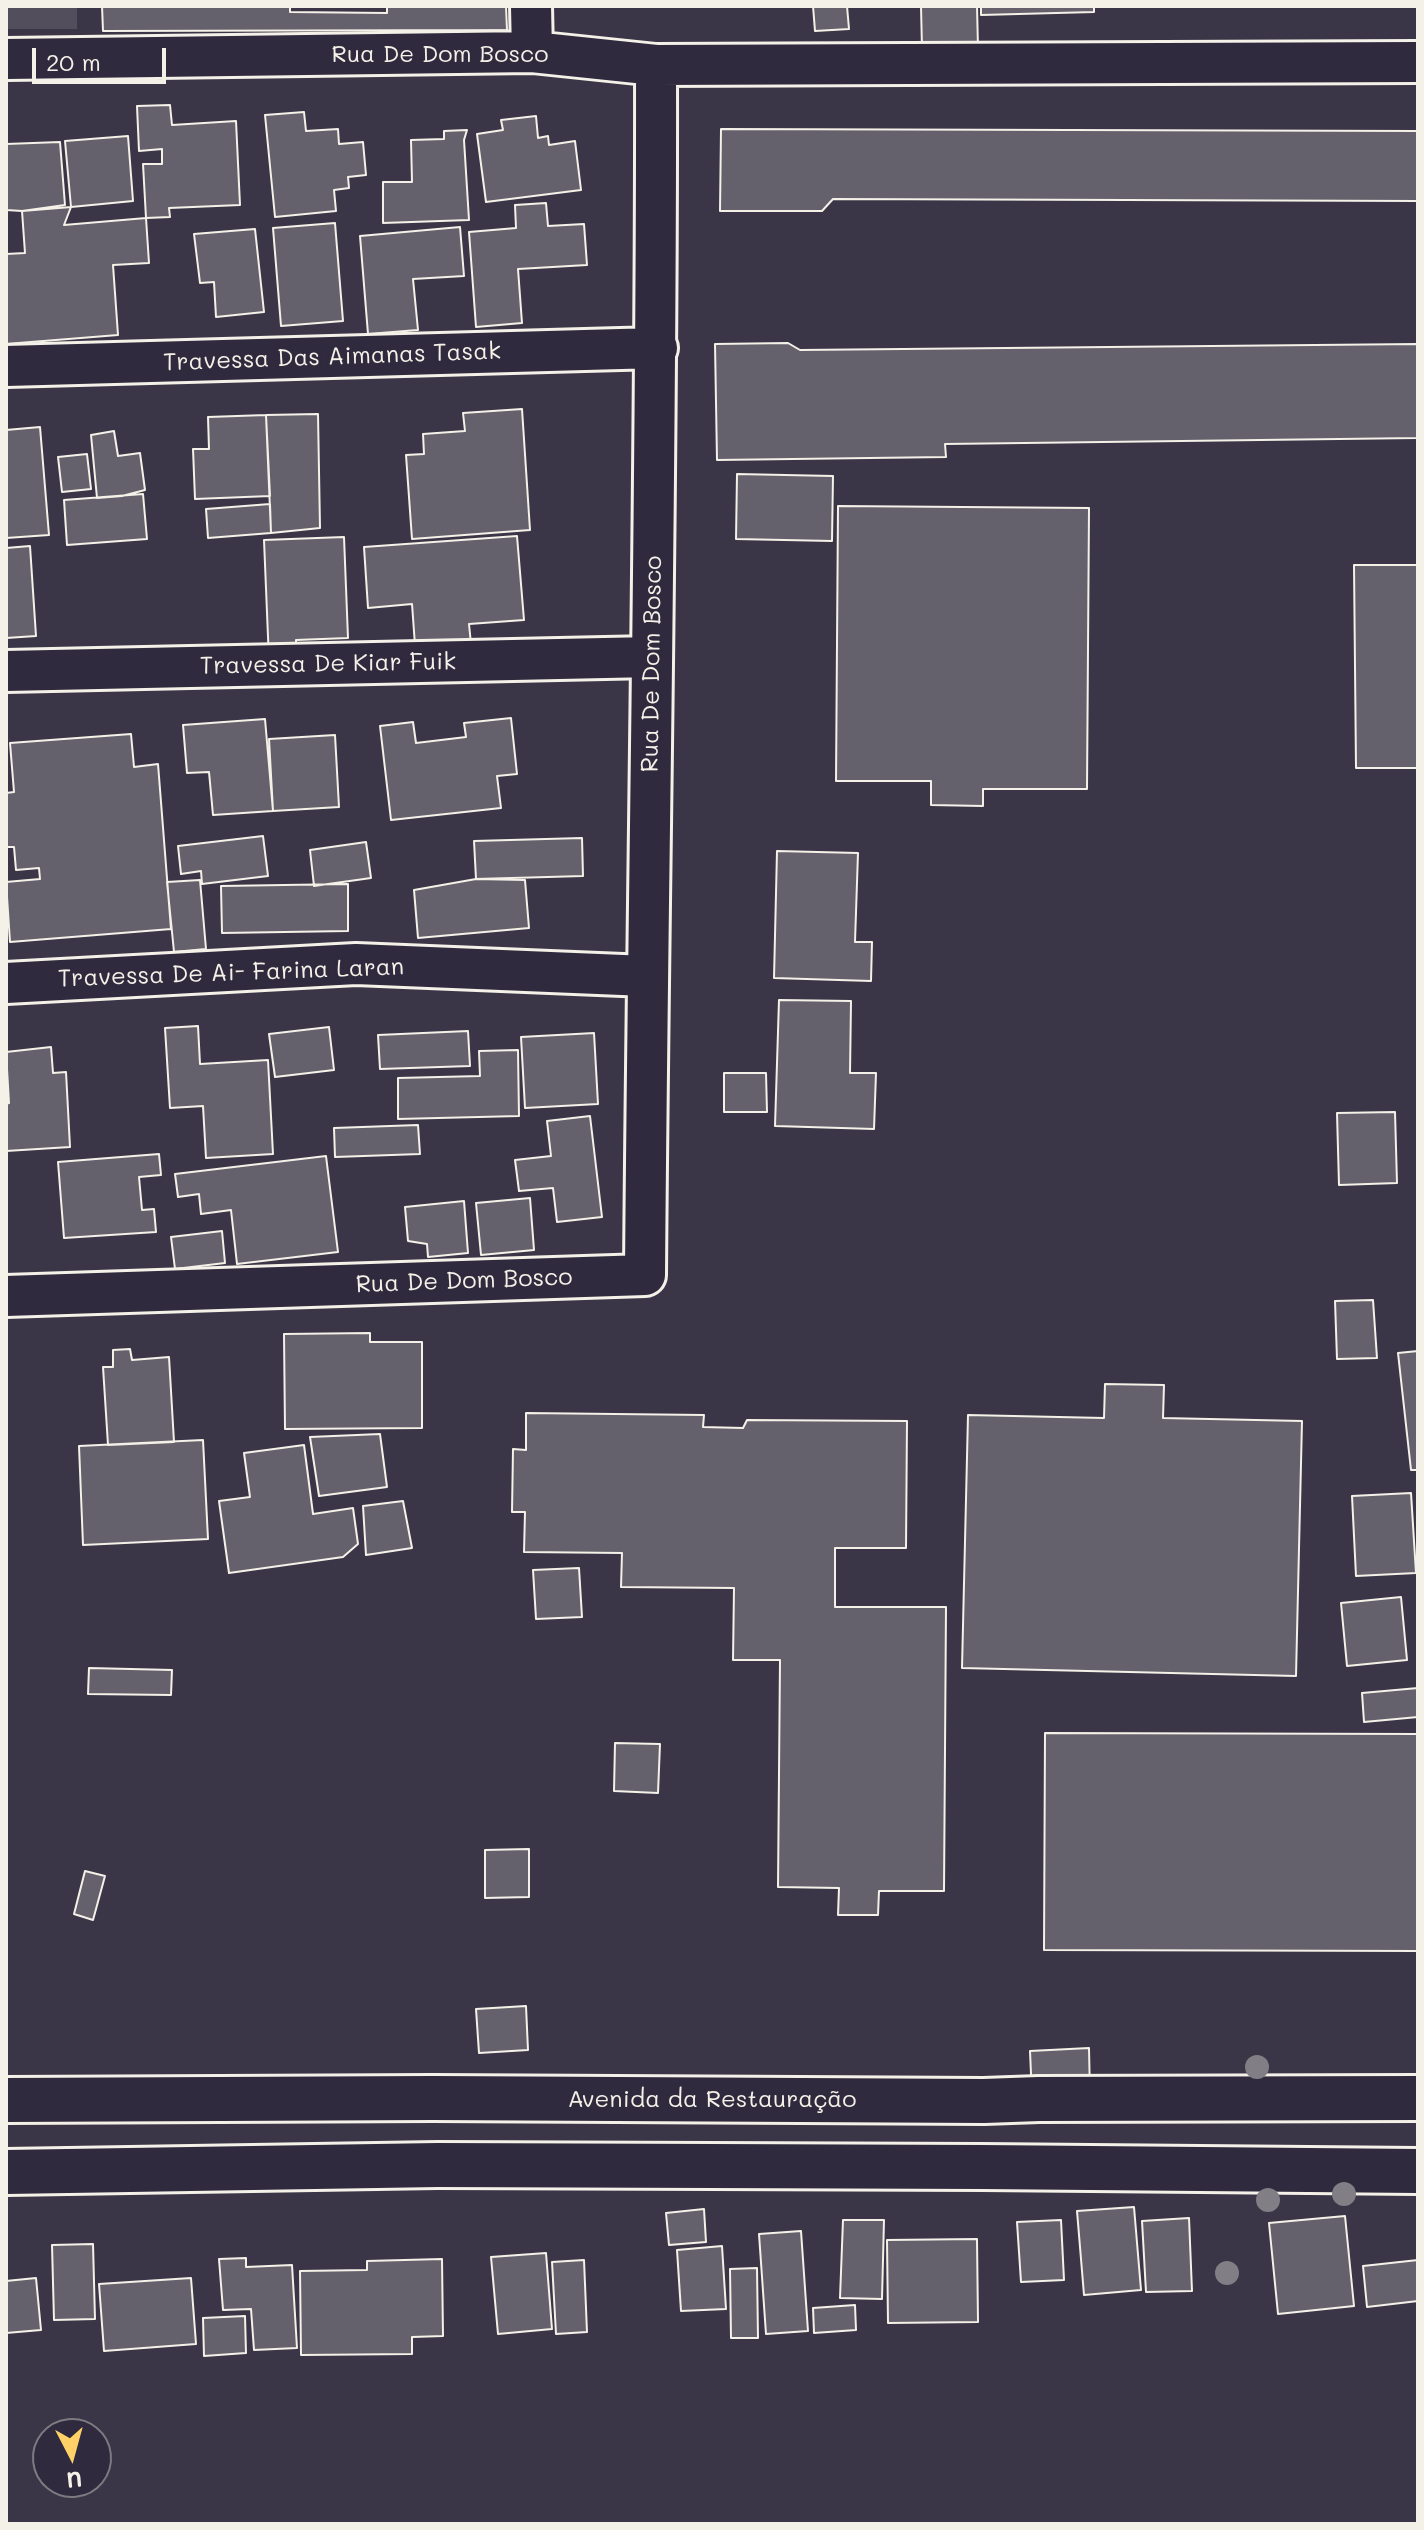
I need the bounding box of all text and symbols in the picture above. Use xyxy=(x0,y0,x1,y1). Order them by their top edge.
scale bar xyxy=(36,32,170,82)
street label: Rua De Dom Bosco xyxy=(332,41,548,69)
text: 20 m xyxy=(46,46,101,77)
street label: Travessa Das Aimanas Tasak xyxy=(163,337,501,377)
street label: Rua De Dom Bosco xyxy=(636,555,668,773)
street label: Travessa De Kiar Fuik xyxy=(200,647,456,681)
street label: Travessa De Ai- Farina Laran xyxy=(57,953,405,993)
street label: Rua De Dom Bosco xyxy=(355,1263,573,1299)
street label: Avenida da Restauração xyxy=(568,2086,856,2114)
north arrow xyxy=(32,2418,112,2498)
text: U xyxy=(65,2465,84,2496)

